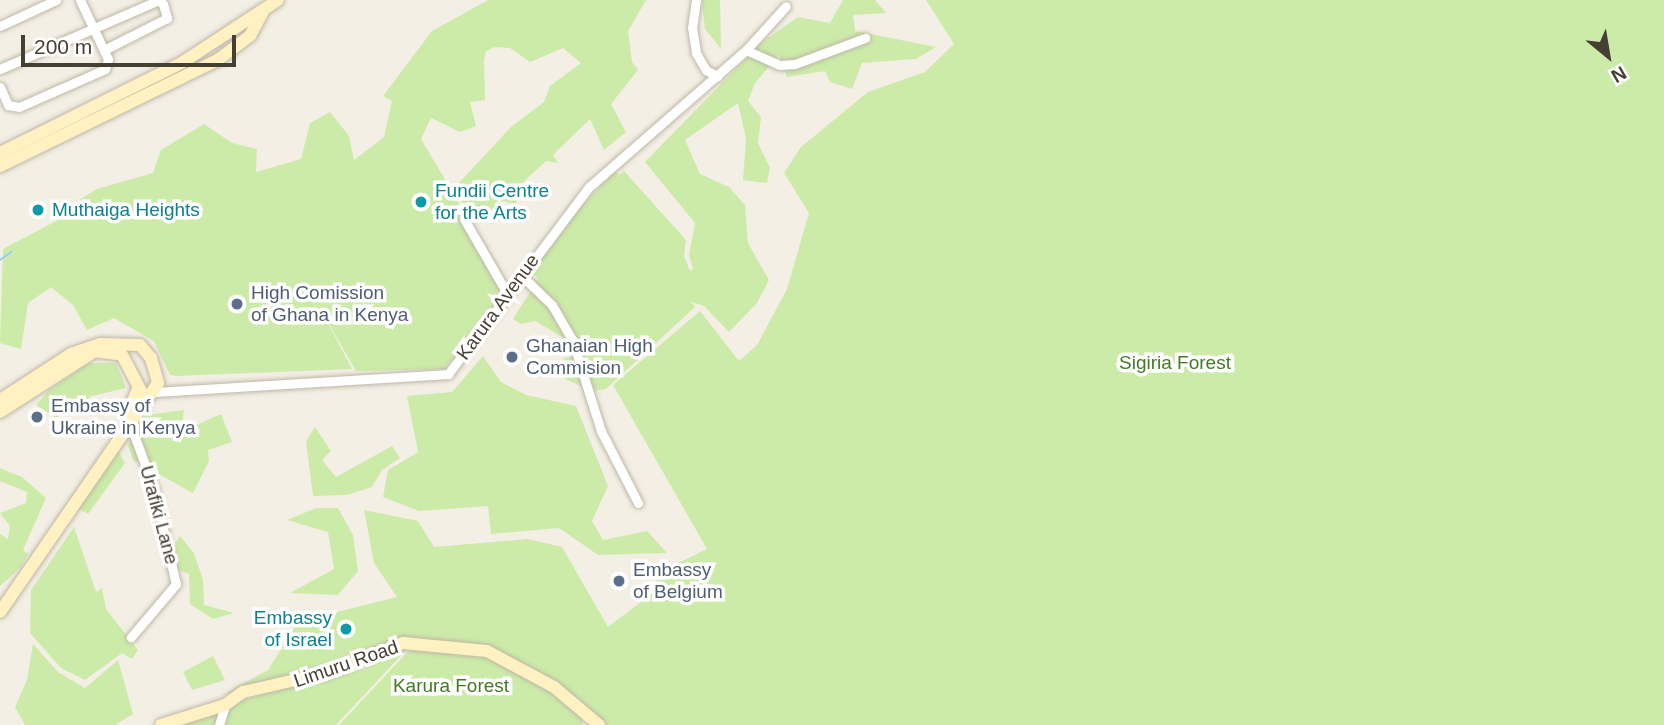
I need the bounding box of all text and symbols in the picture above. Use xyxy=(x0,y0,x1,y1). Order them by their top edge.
scale bar xyxy=(24,21,240,65)
north arrow xyxy=(1573,21,1643,91)
text: 200 m xyxy=(34,35,92,58)
text: N xyxy=(1608,62,1630,87)
place label: Fundii Centre for the Arts xyxy=(435,180,549,224)
marker: Fundii Centre for the Arts xyxy=(413,194,429,210)
place label: Muthaiga Heights xyxy=(52,199,200,221)
marker: Muthaiga Heights xyxy=(30,202,46,218)
street label: Karura Avenue xyxy=(452,249,544,365)
place label: High Comission of Ghana in Kenya xyxy=(251,282,408,326)
marker: High Comission of Ghana in Kenya xyxy=(229,296,245,312)
place label: Ghanaian High Commision xyxy=(526,335,653,379)
marker: Ghanaian High Commision xyxy=(504,349,520,365)
park label: Sigiria Forest xyxy=(1119,352,1231,374)
place label: Embassy of Ukraine in Kenya xyxy=(51,395,196,439)
marker: Embassy of Ukraine in Kenya xyxy=(29,409,45,425)
street label: Urafiki Lane xyxy=(135,463,183,567)
place label: Embassy of Belgium xyxy=(633,559,723,603)
marker: Embassy of Belgium xyxy=(611,573,627,589)
place label: Embassy of Israel xyxy=(254,607,332,651)
marker: Embassy of Israel xyxy=(338,621,354,637)
street label: Limuru Road xyxy=(291,636,401,692)
park label: Karura Forest xyxy=(393,675,509,697)

